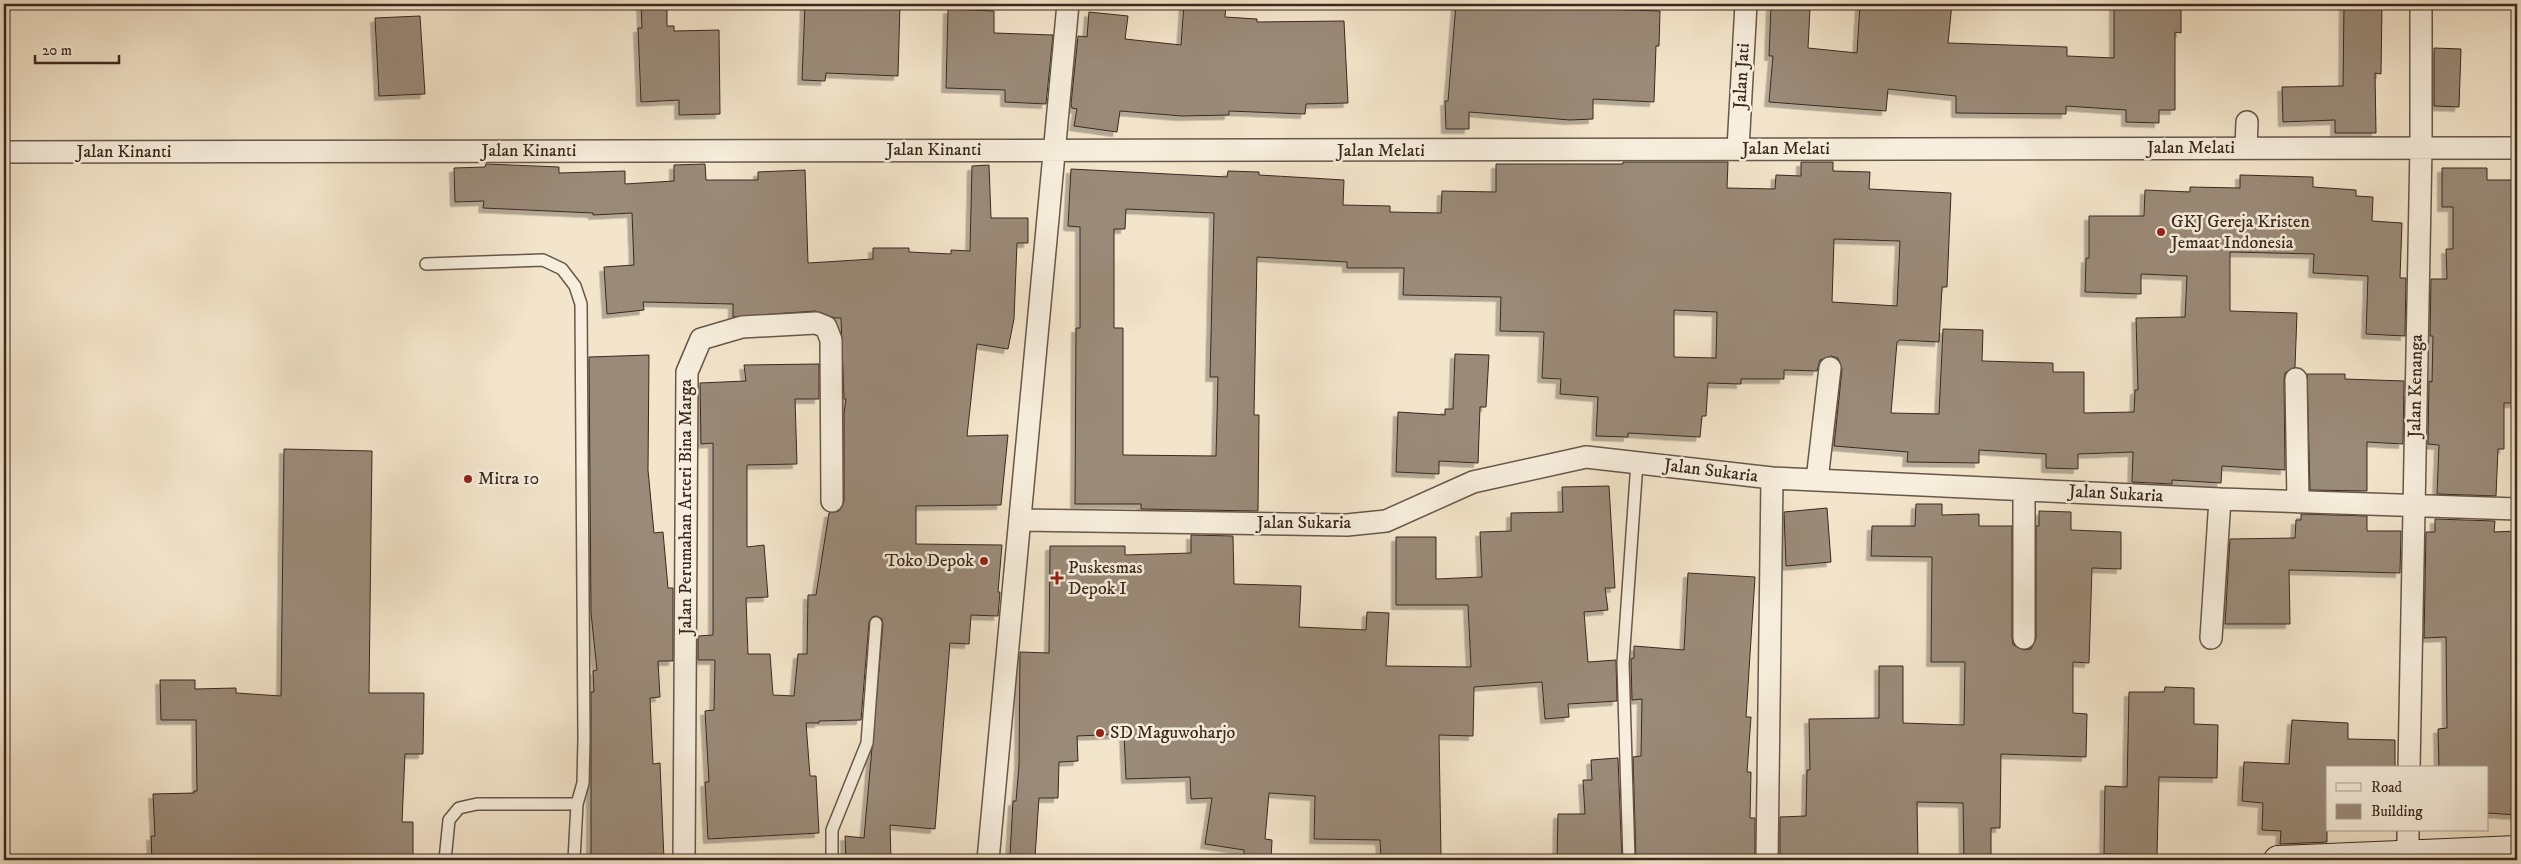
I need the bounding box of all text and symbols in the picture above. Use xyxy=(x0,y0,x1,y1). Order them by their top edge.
scale bar xyxy=(35,32,119,64)
text: 20 m xyxy=(42,41,72,60)
street label: Jalan Jati xyxy=(1729,43,1755,111)
street label: Jalan Melati xyxy=(2145,137,2235,159)
street label: Jalan Melati xyxy=(1740,138,1830,160)
street label: Jalan Kinanti xyxy=(885,139,981,161)
street label: Jalan Kinanti xyxy=(480,140,576,162)
street label: Jalan Melati xyxy=(1335,140,1425,162)
street label: Jalan Kinanti xyxy=(75,141,171,163)
place label: GKJ Gereja Kristen Jemaat Indonesia xyxy=(2169,211,2310,254)
marker: GKJ Gereja Kristen Jemaat Indonesia xyxy=(2155,226,2167,238)
street label: Jalan Kenanga xyxy=(2404,334,2428,440)
street label: Jalan Perumahan Arteri Bina Marga xyxy=(675,379,697,637)
street label: Jalan Sukaria xyxy=(1661,454,1760,488)
place label: Mitra 10 xyxy=(478,468,539,490)
marker: Mitra 10 xyxy=(462,473,474,485)
street label: Jalan Sukaria xyxy=(2066,480,2164,507)
street label: Jalan Sukaria xyxy=(1255,512,1352,534)
place label: Toko Depok xyxy=(885,550,974,572)
marker: Toko Depok xyxy=(978,555,990,567)
place label: Puskesmas Depok I xyxy=(1068,557,1143,600)
marker: Puskesmas Depok I xyxy=(1050,571,1064,585)
place label: SD Maguwoharjo xyxy=(1110,722,1236,744)
marker: SD Maguwoharjo xyxy=(1094,727,1106,739)
legend xyxy=(2326,766,2488,832)
text: Road xyxy=(2371,778,2403,797)
text: Building xyxy=(2371,802,2423,821)

